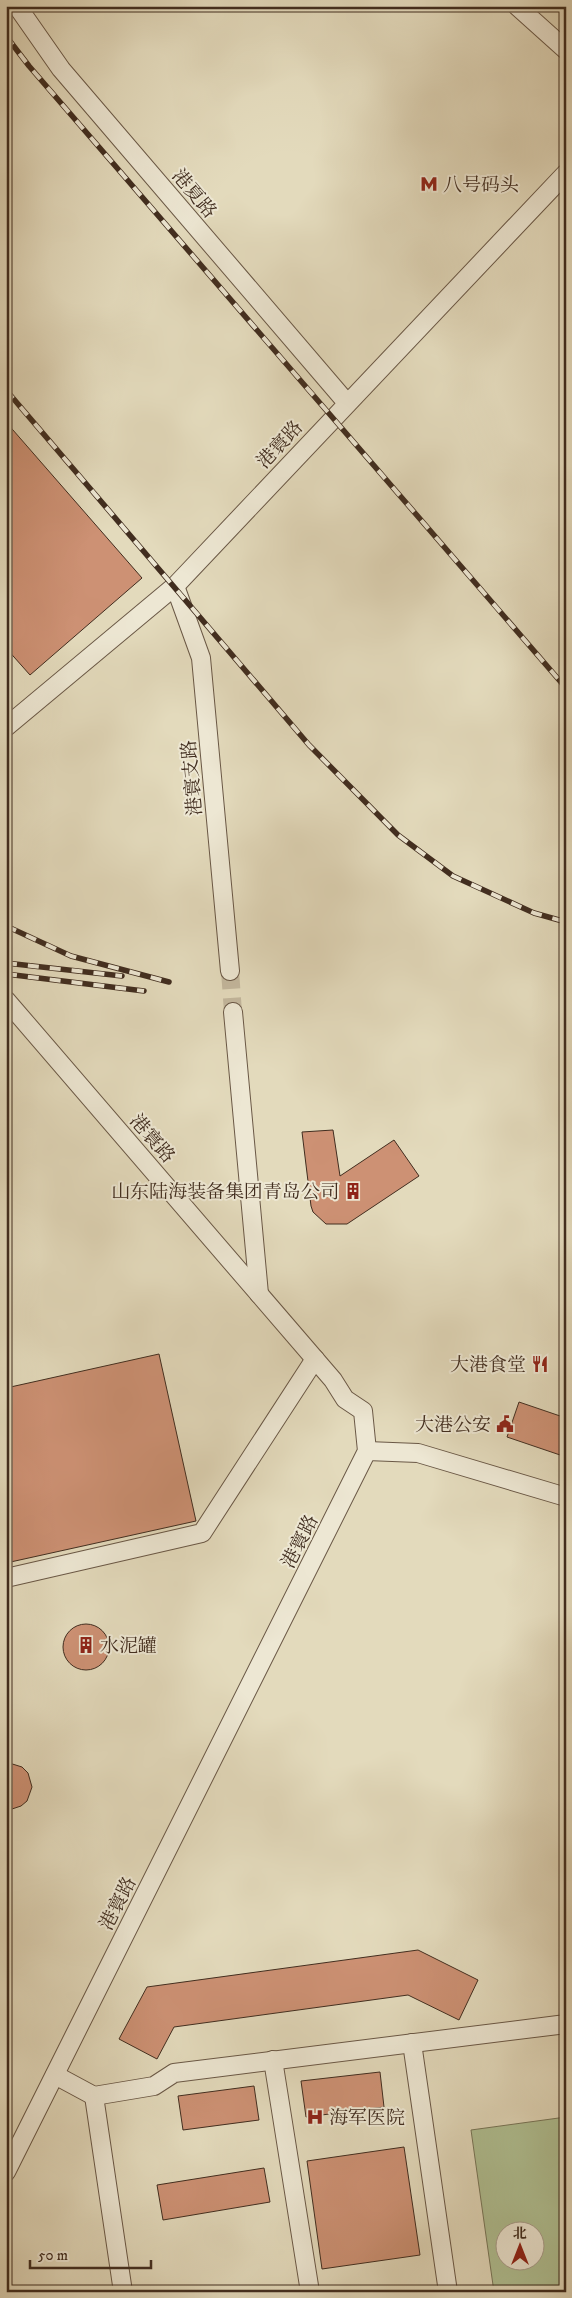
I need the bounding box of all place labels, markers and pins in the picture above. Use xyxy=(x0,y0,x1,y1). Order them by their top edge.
metro station icon: 八号码头 xyxy=(419,174,439,194)
place label: 八号码头 xyxy=(443,174,519,197)
place label: 山东陆海装备集团青岛公司 xyxy=(111,1181,339,1204)
building icon: 山东陆海装备集团青岛公司 xyxy=(343,1181,363,1201)
place label: 大港食堂 xyxy=(450,1354,526,1377)
restaurant icon: 大港食堂 xyxy=(530,1354,550,1374)
place label: 大港公安 xyxy=(415,1414,491,1437)
public building icon: 大港公安 xyxy=(495,1414,515,1434)
building icon: 水泥罐 xyxy=(76,1635,96,1655)
place label: 水泥罐 xyxy=(100,1635,157,1658)
hospital icon: 海军医院 xyxy=(305,2107,325,2127)
place label: 海军医院 xyxy=(329,2107,405,2130)

